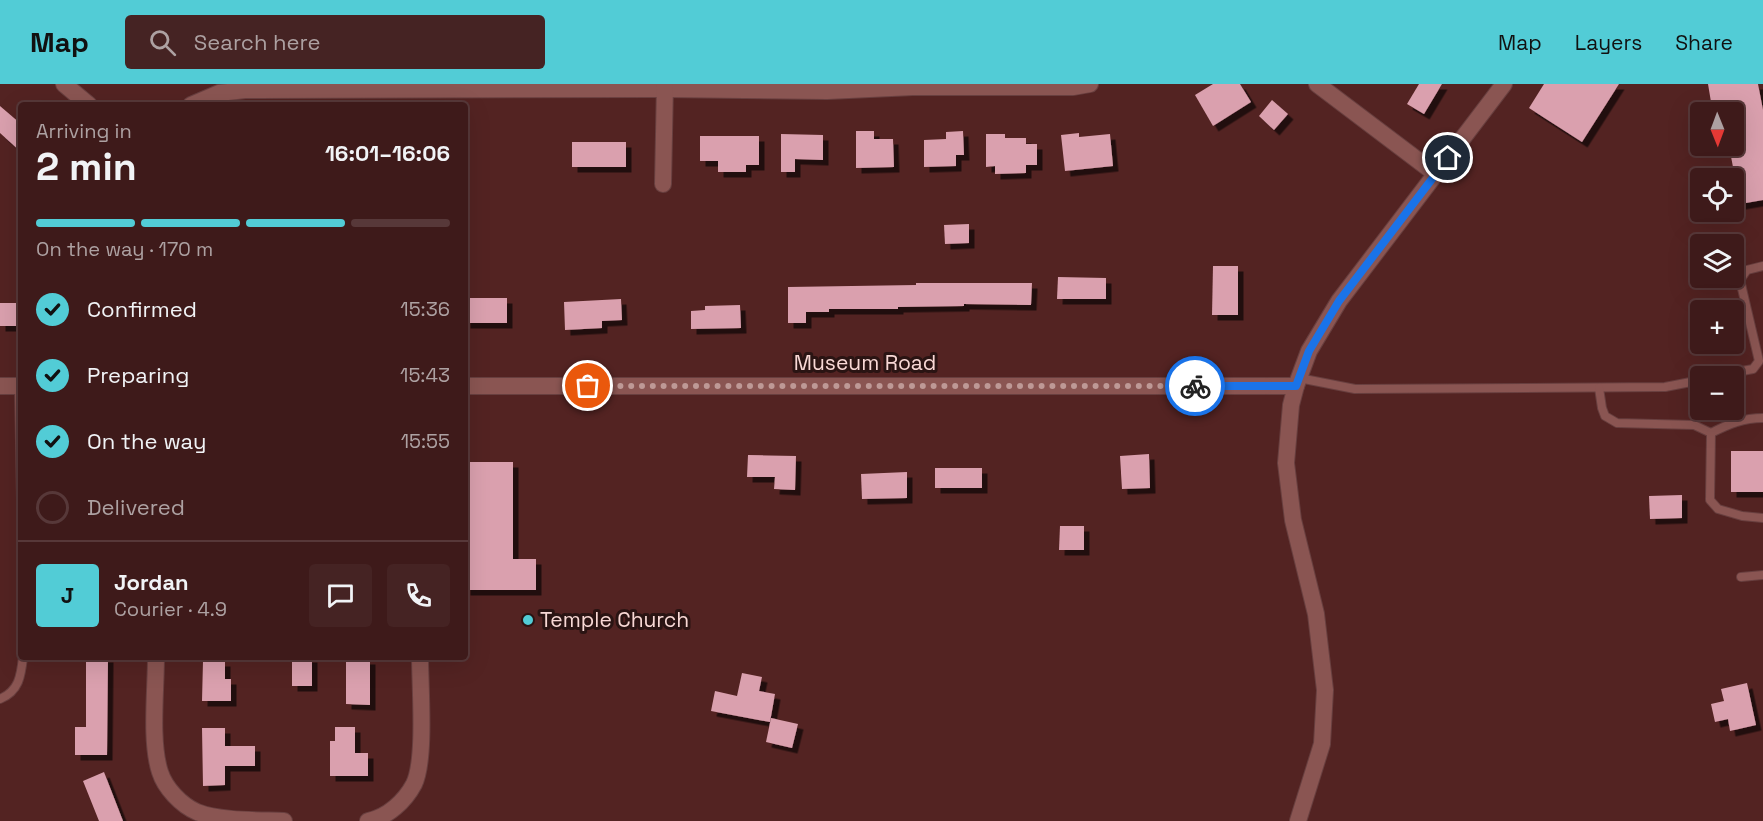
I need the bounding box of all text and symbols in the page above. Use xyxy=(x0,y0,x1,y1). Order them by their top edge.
search box xyxy=(125,15,545,69)
text: Map xyxy=(30,24,89,60)
icon: search xyxy=(146,26,179,59)
text: Search here xyxy=(194,28,321,56)
text: Map xyxy=(1498,29,1542,56)
text: Layers xyxy=(1575,29,1642,56)
text: Share xyxy=(1675,29,1733,56)
north arrow xyxy=(1690,102,1744,156)
map controls xyxy=(1690,102,1744,420)
text: Arriving in xyxy=(36,118,132,144)
pin xyxy=(1422,132,1473,183)
text: 16:01–16:06 xyxy=(325,139,450,167)
icon: home xyxy=(1431,141,1464,174)
text: 2 min xyxy=(36,142,137,191)
button: locate xyxy=(1690,168,1744,222)
button: layers xyxy=(1690,234,1744,288)
text: On the way · 170 m xyxy=(36,236,213,262)
icon: check xyxy=(36,293,69,326)
text: Confirmed xyxy=(87,295,197,323)
text: 15:36 xyxy=(400,296,450,322)
button: + xyxy=(1690,300,1744,354)
street label: Museum Road xyxy=(794,349,936,376)
courier xyxy=(1165,356,1225,416)
icon: check xyxy=(36,359,69,392)
pin xyxy=(562,360,613,411)
text: Preparing xyxy=(87,361,189,389)
text: 15:43 xyxy=(400,362,450,388)
button: − xyxy=(1690,366,1744,420)
icon: bag xyxy=(571,369,604,402)
icon: bike xyxy=(1179,370,1212,403)
icon: check xyxy=(36,425,69,458)
text: On the way xyxy=(87,427,206,455)
text: 15:55 xyxy=(401,428,450,454)
text: Delivered xyxy=(87,493,185,521)
button: chat xyxy=(309,564,372,627)
button: phone xyxy=(387,564,450,627)
text: Jordan xyxy=(114,568,189,596)
text: J xyxy=(61,581,74,609)
text: Courier · 4.9 xyxy=(114,596,227,622)
place label: Temple Church xyxy=(540,606,689,633)
marker: Temple Church xyxy=(521,613,535,627)

